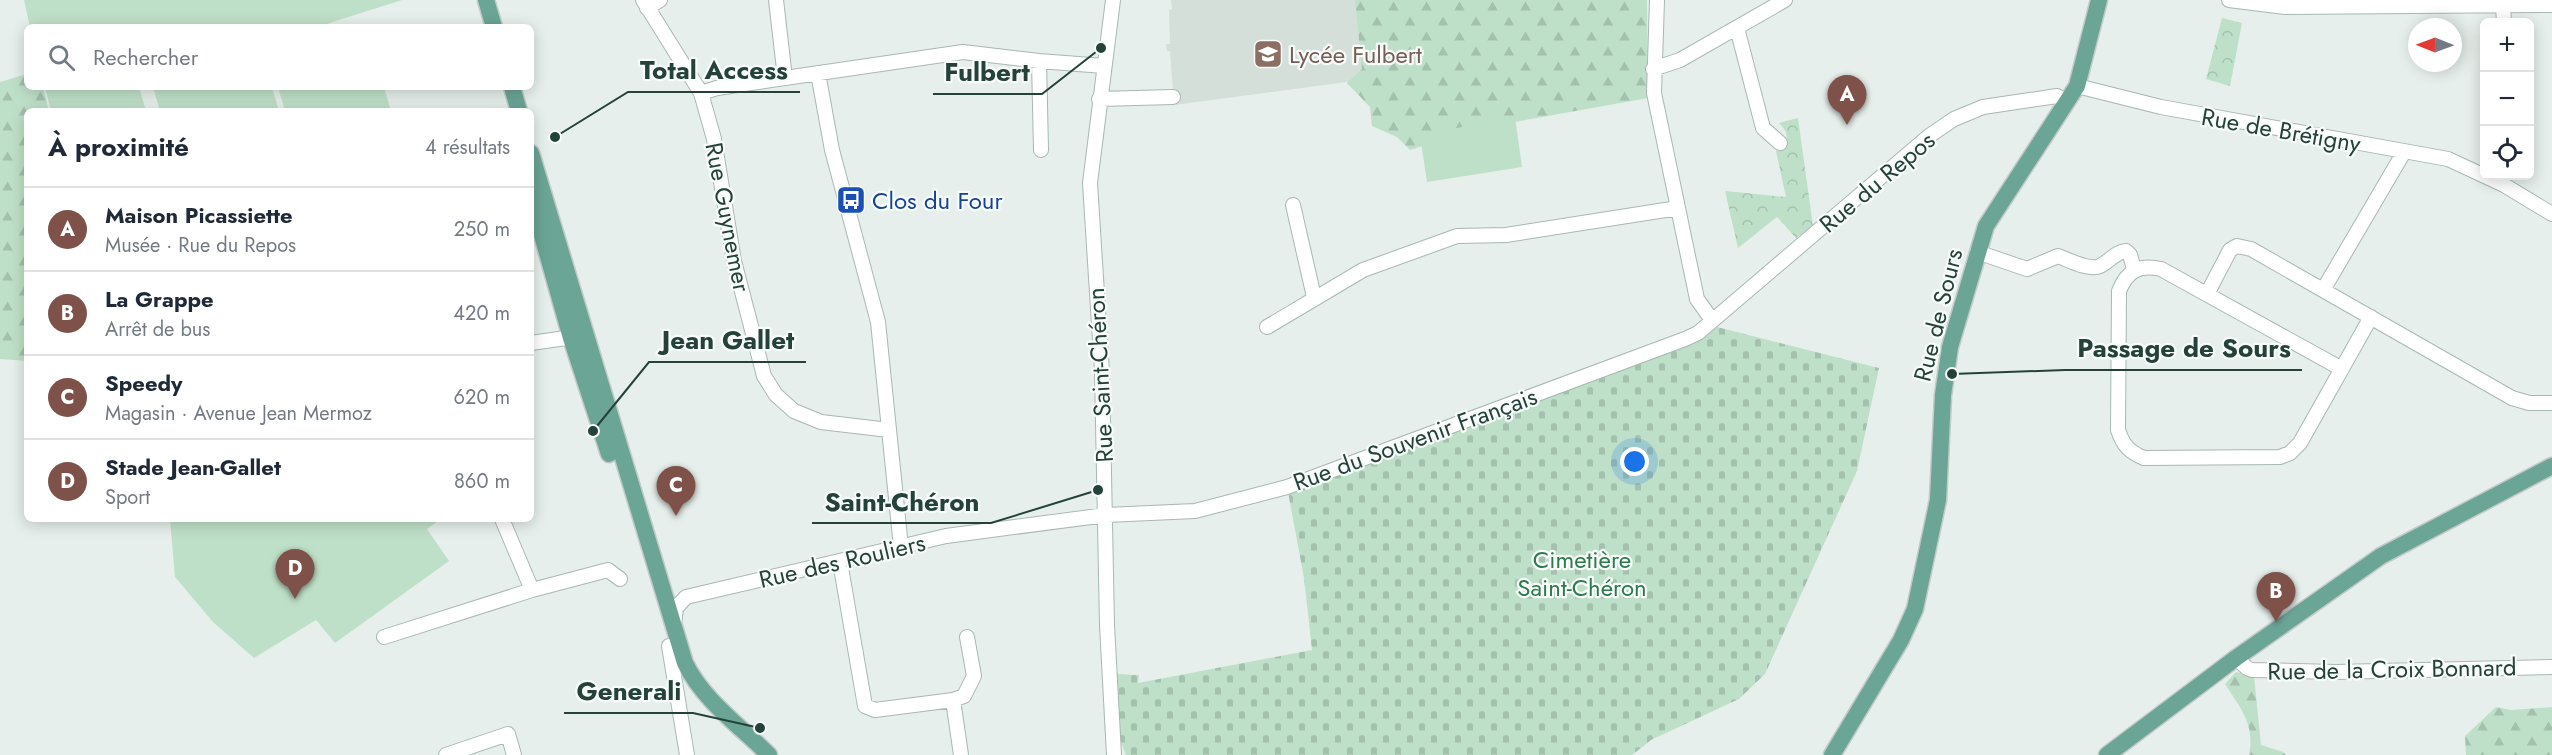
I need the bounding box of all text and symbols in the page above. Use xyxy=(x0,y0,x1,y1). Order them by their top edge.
north arrow xyxy=(2408,18,2462,72)
map controls xyxy=(2480,18,2534,180)
button: + xyxy=(2480,18,2534,72)
search box xyxy=(24,24,534,90)
place label: Lycée Fulbert xyxy=(1289,37,1422,72)
school or university icon: Lycée Fulbert xyxy=(1252,38,1284,70)
icon: search xyxy=(45,41,78,74)
text: Rechercher xyxy=(93,41,198,73)
callout: Total Access xyxy=(628,48,800,92)
callout: Fulbert xyxy=(933,50,1042,94)
text: Total Access xyxy=(640,51,788,89)
text: Fulbert xyxy=(944,53,1031,91)
button: − xyxy=(2480,72,2534,126)
pin: A xyxy=(1828,76,1866,125)
street label: Rue de Brétigny xyxy=(2199,99,2364,161)
street label: Rue du Repos xyxy=(1812,123,1942,241)
button: locate xyxy=(2480,126,2534,180)
text: À proximité xyxy=(48,128,189,166)
text: 4 résultats xyxy=(425,133,510,162)
street label: Rue Guynemer xyxy=(696,139,760,296)
place label: Clos du Four xyxy=(872,183,1003,218)
bus stop icon: Clos du Four xyxy=(835,184,867,216)
text: Maison Picassiette xyxy=(105,199,293,231)
text: A xyxy=(60,215,75,244)
text: 250 m xyxy=(454,215,510,244)
text: Musée · Rue du Repos xyxy=(105,231,296,260)
street label: Rue de Sours xyxy=(1905,245,1971,385)
text: La Grappe xyxy=(105,283,214,315)
street label: Rue Saint-Chéron xyxy=(1078,287,1122,463)
text: B xyxy=(61,299,74,328)
text: 420 m xyxy=(453,299,510,328)
text: Arrêt de bus xyxy=(105,315,210,344)
callout: Jean Gallet xyxy=(649,318,806,362)
text: Jean Gallet xyxy=(657,321,795,359)
callout: Passage de Sours xyxy=(2065,326,2302,370)
text: Passage de Sours xyxy=(2077,329,2291,367)
text: Speedy xyxy=(105,367,183,399)
street label: Rue du Souvenir Français xyxy=(1288,379,1542,499)
text: C xyxy=(60,383,75,412)
text: 620 m xyxy=(454,383,510,412)
text: Magasin · Avenue Jean Mermoz xyxy=(105,399,372,428)
your location xyxy=(1620,447,1649,476)
text: Stade Jean-Gallet xyxy=(105,451,281,483)
pin: C xyxy=(656,466,696,516)
text: D xyxy=(60,467,75,496)
text: 860 m xyxy=(454,467,510,496)
callout: Saint-Chéron xyxy=(812,479,991,523)
text: Sport xyxy=(105,483,150,512)
text: Saint-Chéron xyxy=(825,483,979,521)
street label: Rue des Rouliers xyxy=(755,525,929,597)
park label: Cimetière Saint-Chéron xyxy=(1517,542,1647,605)
pin: D xyxy=(276,550,314,599)
pin: B xyxy=(2256,572,2296,622)
street label: Rue de la Croix Bonnard xyxy=(2267,649,2517,689)
callout: Generali xyxy=(564,669,693,713)
text: Generali xyxy=(577,672,681,710)

